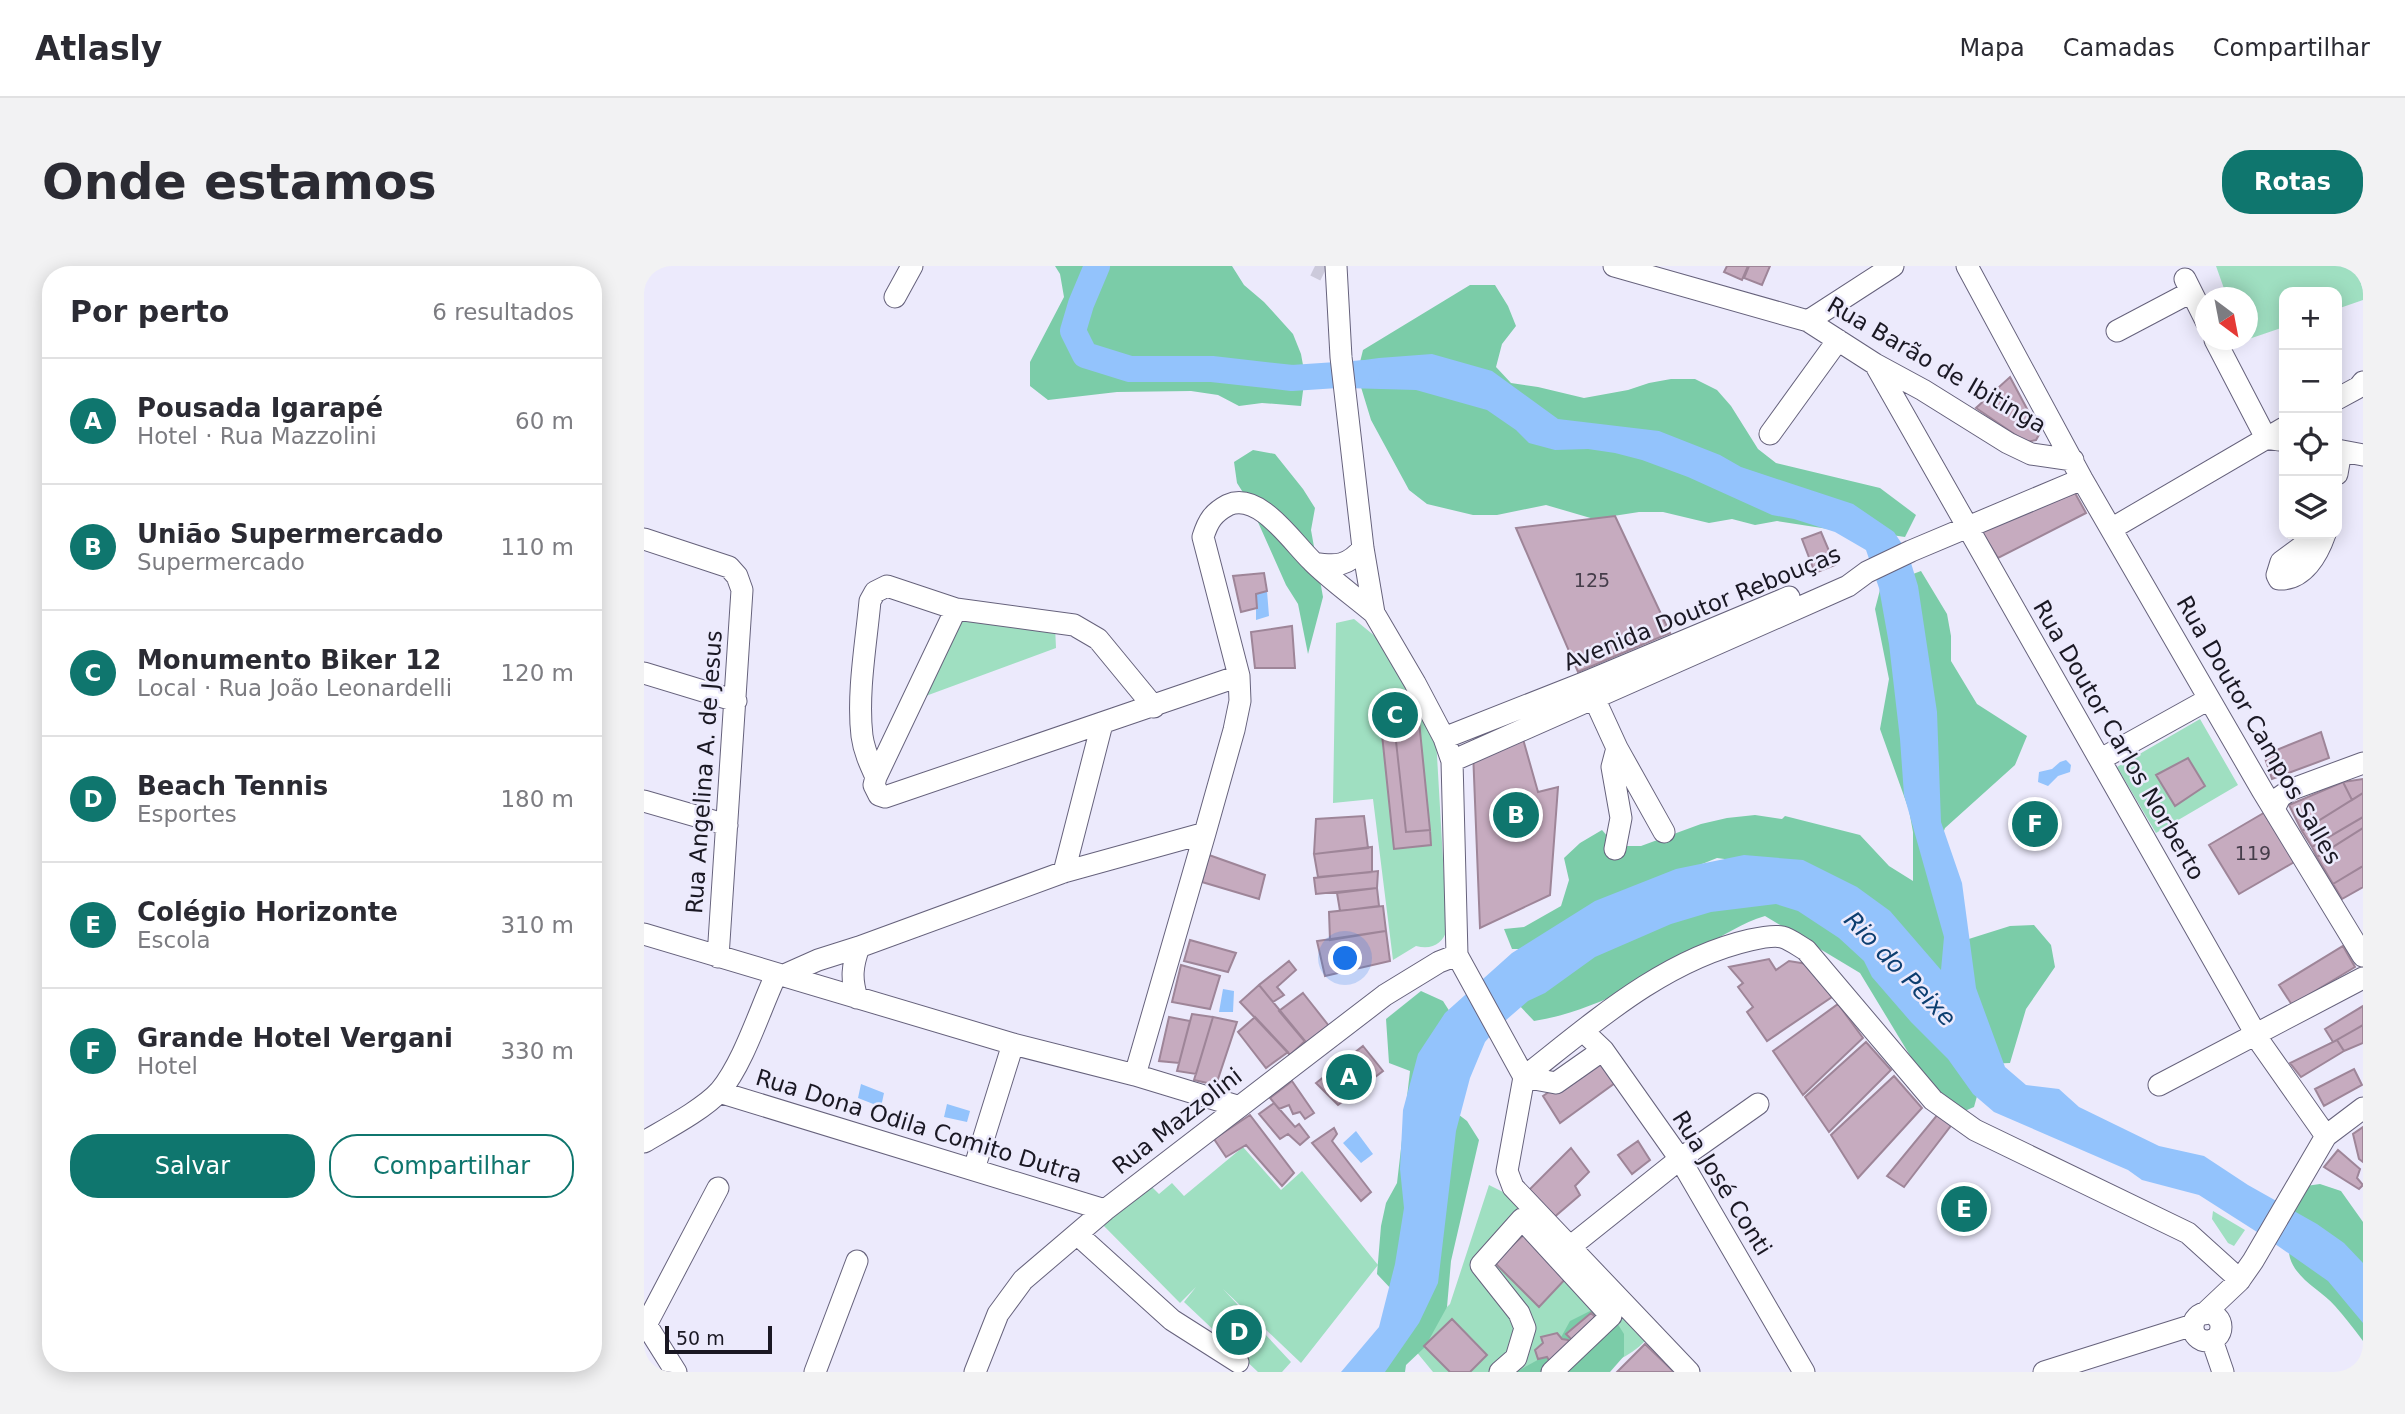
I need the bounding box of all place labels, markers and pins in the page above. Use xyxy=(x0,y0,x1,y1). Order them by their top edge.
pin: C xyxy=(1372,689,1418,741)
pin: B xyxy=(1493,789,1539,841)
pin: F xyxy=(2012,798,2058,850)
pin: A xyxy=(1326,1051,1372,1103)
pin: E xyxy=(1941,1183,1987,1235)
pin: D xyxy=(1216,1306,1262,1358)

